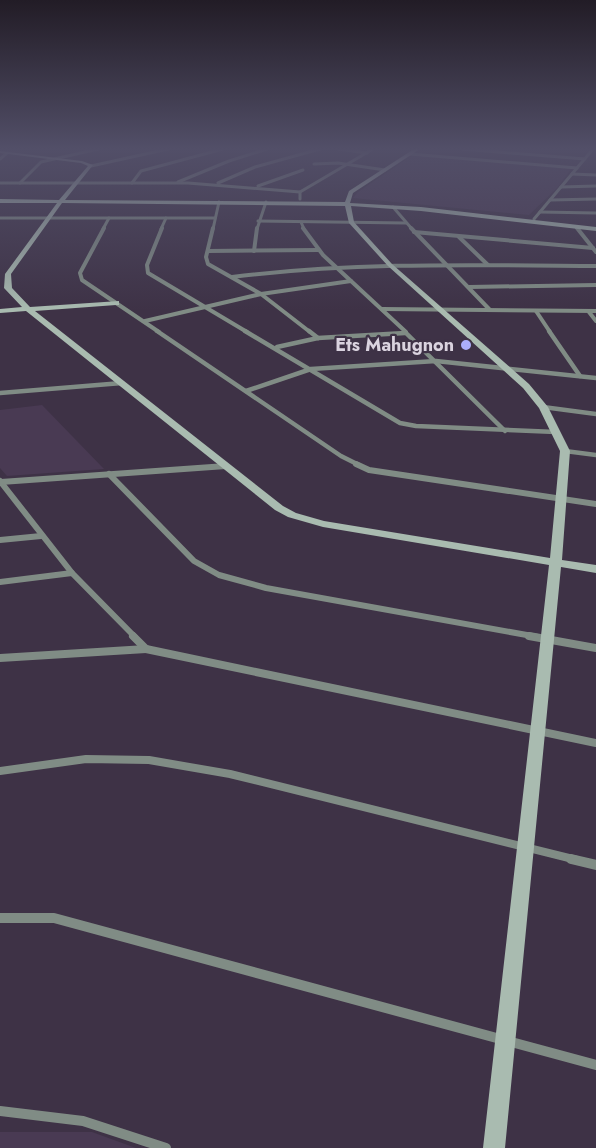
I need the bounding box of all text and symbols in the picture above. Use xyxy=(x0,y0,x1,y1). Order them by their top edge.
place label: Ets Mahugnon xyxy=(335,332,454,358)
marker: Ets Mahugnon xyxy=(459,338,473,352)

